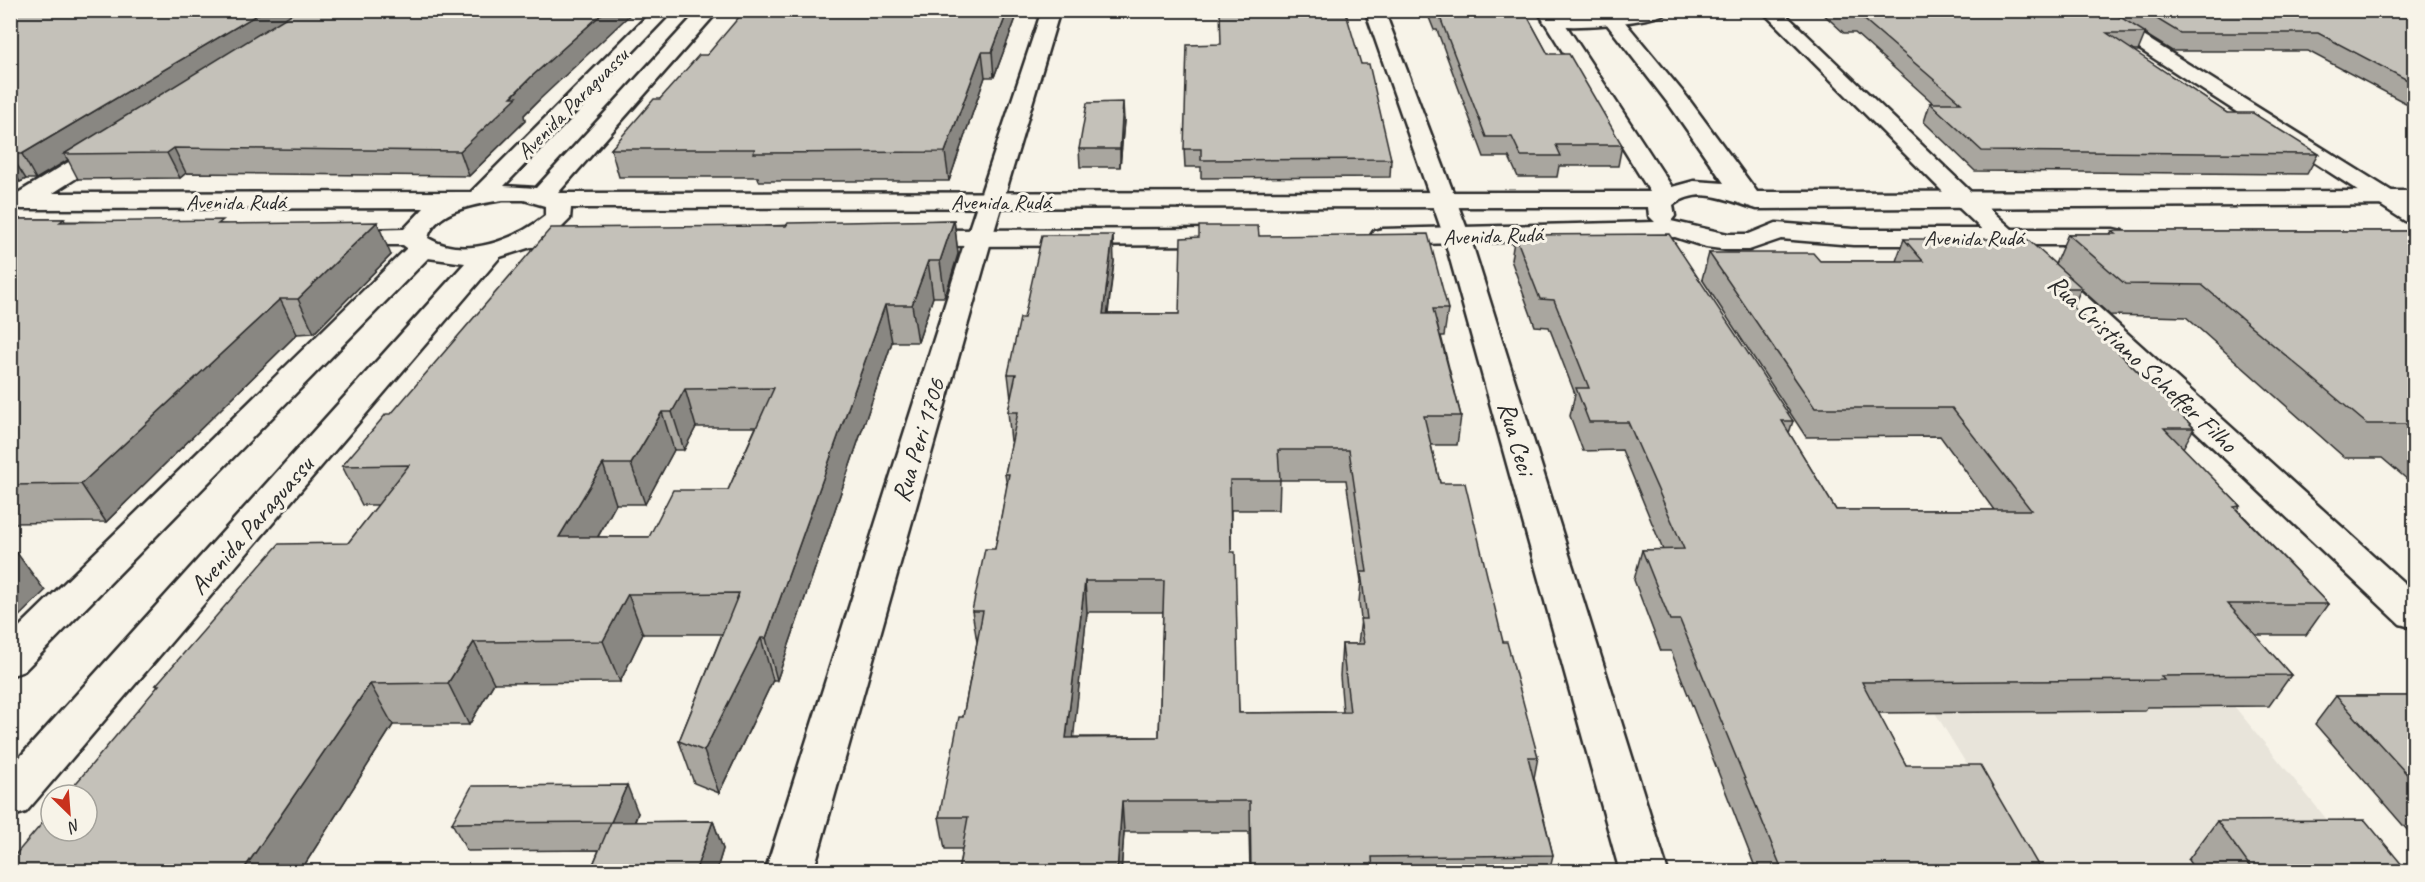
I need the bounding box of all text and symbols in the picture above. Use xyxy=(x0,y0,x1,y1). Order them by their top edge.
street label: Avenida Paraguassu xyxy=(511,41,636,165)
street label: Avenida Rudá xyxy=(186,188,288,216)
street label: Avenida Rudá xyxy=(951,188,1053,216)
street label: Avenida Rudá xyxy=(1443,220,1546,252)
street label: Avenida Rudá xyxy=(1924,224,2026,252)
street label: Rua Cristiano Scheffer Filho xyxy=(2041,267,2246,461)
street label: Rua Peri 1706 xyxy=(884,373,953,506)
street label: Rua Ceci xyxy=(1490,398,1544,482)
street label: Avenida Paraguassu xyxy=(182,447,322,602)
north arrow xyxy=(39,783,99,843)
text: N xyxy=(63,815,84,838)

